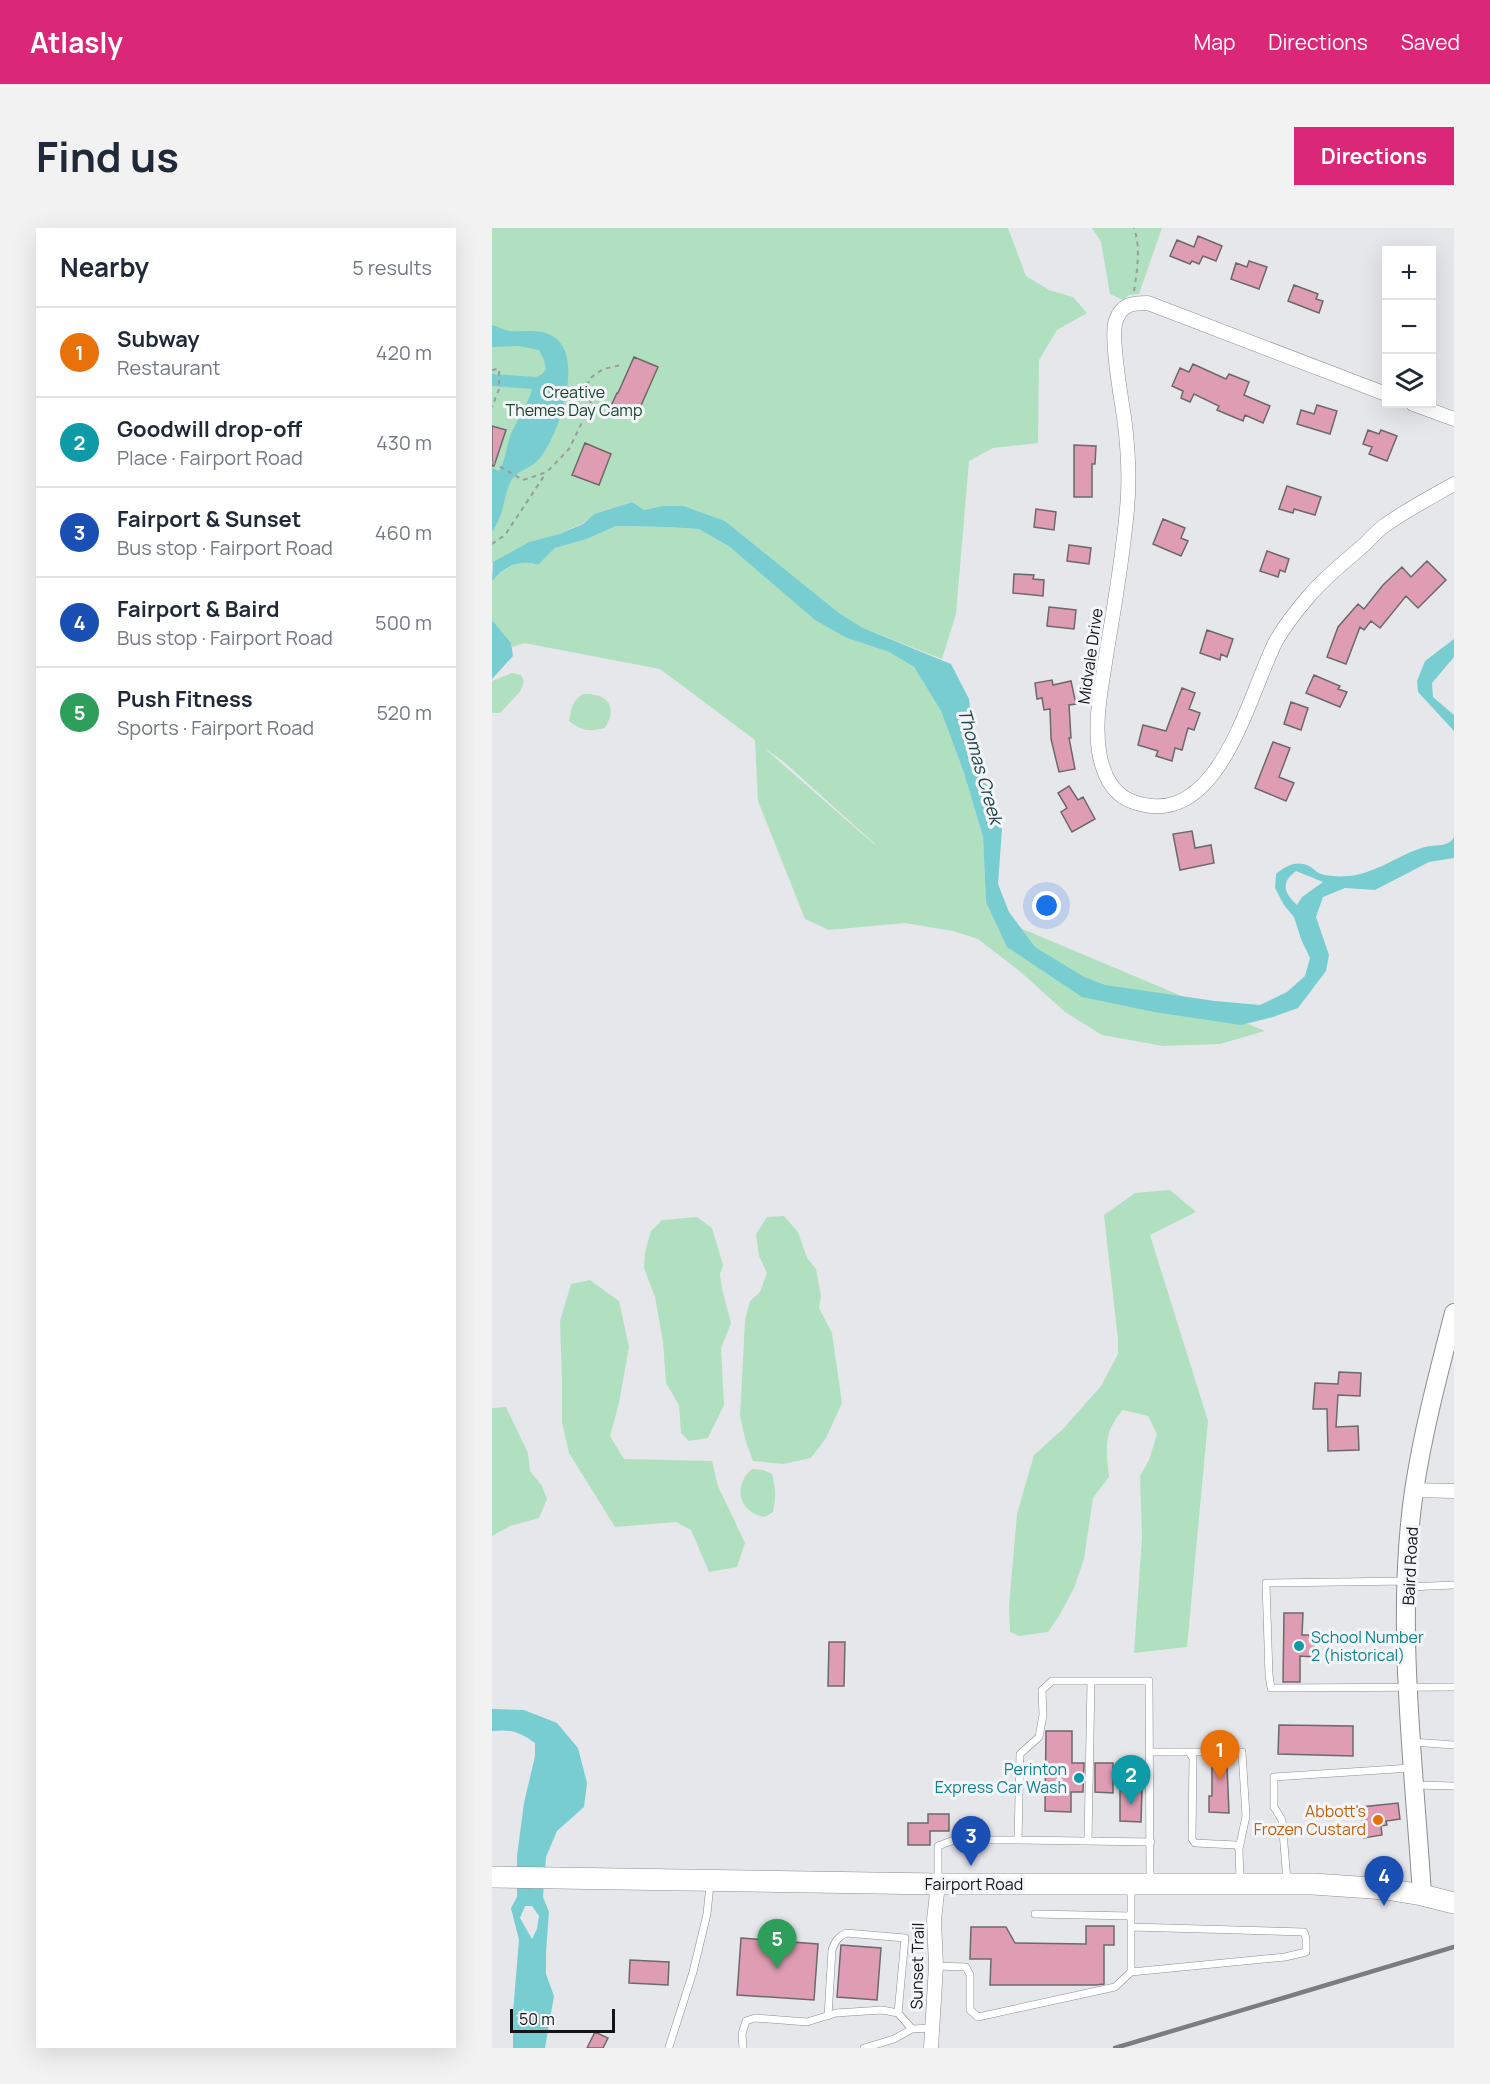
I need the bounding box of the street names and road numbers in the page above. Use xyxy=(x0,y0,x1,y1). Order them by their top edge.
street label: Midvale Drive xyxy=(1072,606,1108,706)
street label: Baird Road xyxy=(1397,1526,1423,1606)
street label: Fairport Road xyxy=(925,1873,1023,1895)
street label: Sunset Trail xyxy=(905,1922,929,2010)

